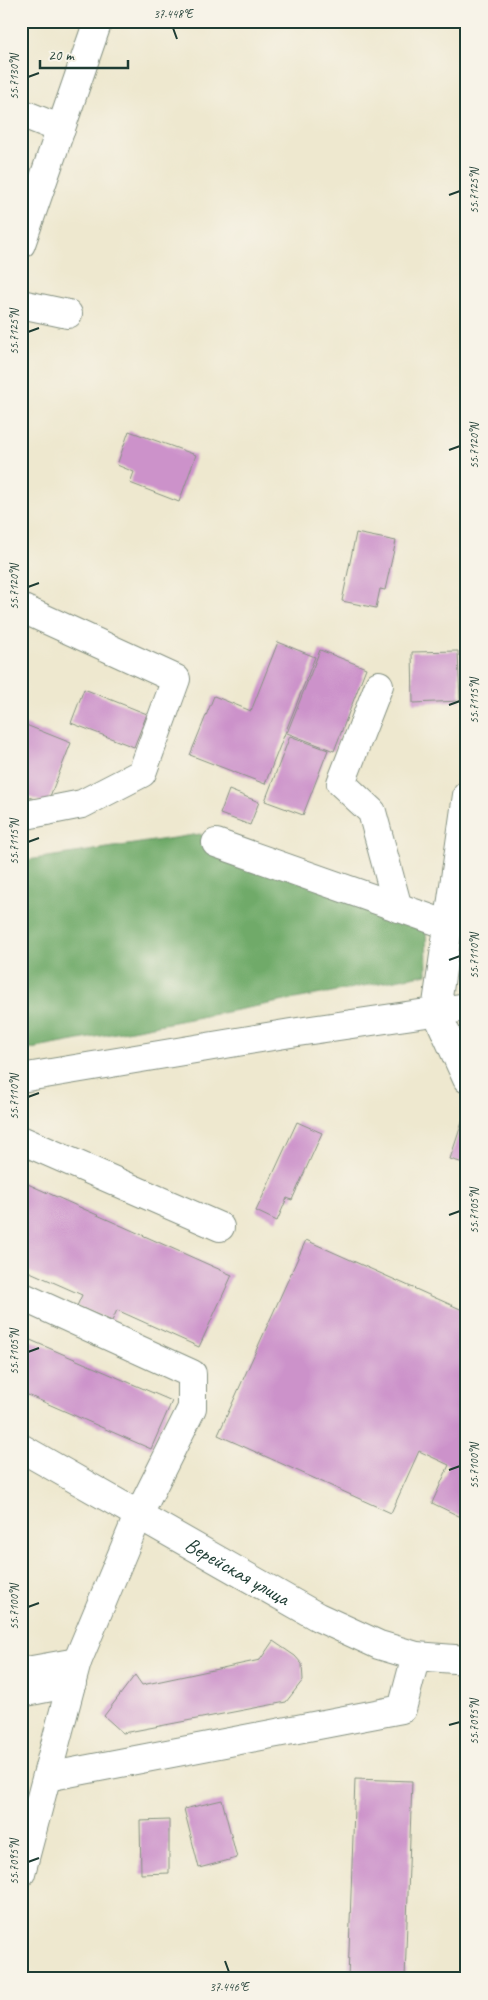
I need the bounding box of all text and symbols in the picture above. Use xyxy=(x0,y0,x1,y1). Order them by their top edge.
text: 37.448°E xyxy=(153,6,194,22)
scale bar xyxy=(40,38,128,70)
text: 20 m xyxy=(48,46,75,65)
text: 55.7130°N xyxy=(6,53,22,100)
text: 55.7125°N xyxy=(466,167,482,214)
text: 55.7125°N xyxy=(6,308,22,355)
text: 55.7120°N xyxy=(466,422,482,469)
text: 55.7120°N xyxy=(6,563,22,610)
text: 55.7115°N xyxy=(466,677,482,724)
text: 55.7115°N xyxy=(6,818,22,865)
text: 55.7110°N xyxy=(466,932,482,979)
text: 55.7110°N xyxy=(6,1073,22,1120)
text: 55.7105°N xyxy=(466,1187,482,1234)
text: 55.7105°N xyxy=(6,1328,22,1375)
text: 55.7100°N xyxy=(466,1442,482,1489)
street label: Верейская улица xyxy=(181,1531,296,1612)
text: 55.7100°N xyxy=(6,1583,22,1630)
text: 55.7095°N xyxy=(466,1698,482,1745)
text: 55.7095°N xyxy=(6,1838,22,1885)
text: 37.446°E xyxy=(209,1979,250,1995)

